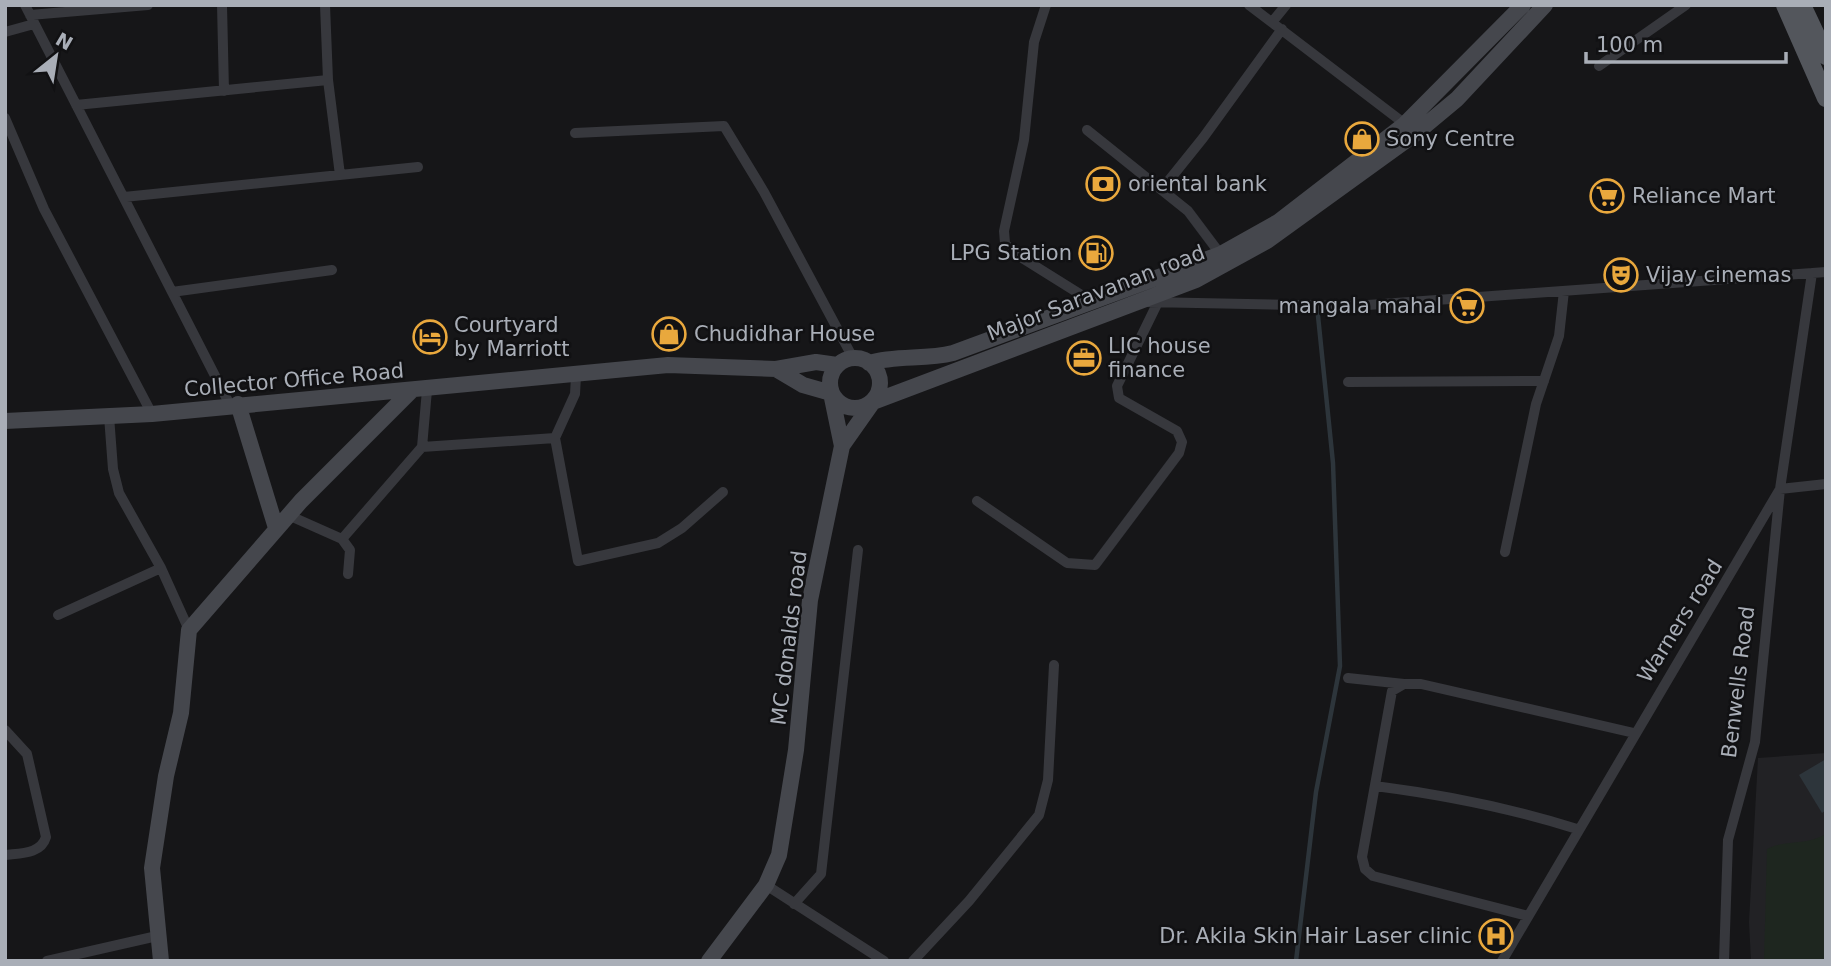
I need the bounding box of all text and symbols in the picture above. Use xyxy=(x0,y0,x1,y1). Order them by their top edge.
north arrow xyxy=(21,21,91,91)
scale bar xyxy=(1586,21,1786,65)
text: N xyxy=(52,28,77,55)
text: 100 m xyxy=(1596,33,1663,57)
shop icon: Sony Centre xyxy=(1343,120,1381,158)
place label: Sony Centre xyxy=(1386,127,1515,151)
bank icon: oriental bank xyxy=(1084,165,1122,203)
place label: oriental bank xyxy=(1128,172,1268,196)
supermarket icon: Reliance Mart xyxy=(1588,177,1626,215)
place label: Reliance Mart xyxy=(1632,184,1775,208)
fuel station icon: LPG Station xyxy=(1077,234,1115,272)
street label: Major Saravanan road xyxy=(984,240,1208,346)
place label: LPG Station xyxy=(950,241,1072,265)
theatre icon: Vijay cinemas xyxy=(1602,256,1640,294)
place label: Vijay cinemas xyxy=(1646,263,1791,287)
supermarket icon: mangala mahal xyxy=(1448,287,1486,325)
place label: mangala mahal xyxy=(1278,294,1442,318)
place label: Courtyard by Marriott xyxy=(454,313,569,361)
shop icon: Chudidhar House xyxy=(650,315,688,353)
hotel icon: Courtyard by Marriott xyxy=(411,318,449,356)
place label: Chudidhar House xyxy=(694,322,875,346)
place label: LIC house finance xyxy=(1108,334,1211,382)
office icon: LIC house finance xyxy=(1065,339,1103,377)
street label: Collector Office Road xyxy=(183,358,405,402)
street label: MC donalds road xyxy=(766,549,812,727)
street label: Warners road xyxy=(1633,555,1727,687)
street label: Benwells Road xyxy=(1717,605,1759,759)
hospital icon: Dr. Akila Skin Hair Laser clinic xyxy=(1477,917,1515,955)
place label: Dr. Akila Skin Hair Laser clinic xyxy=(1159,924,1472,948)

